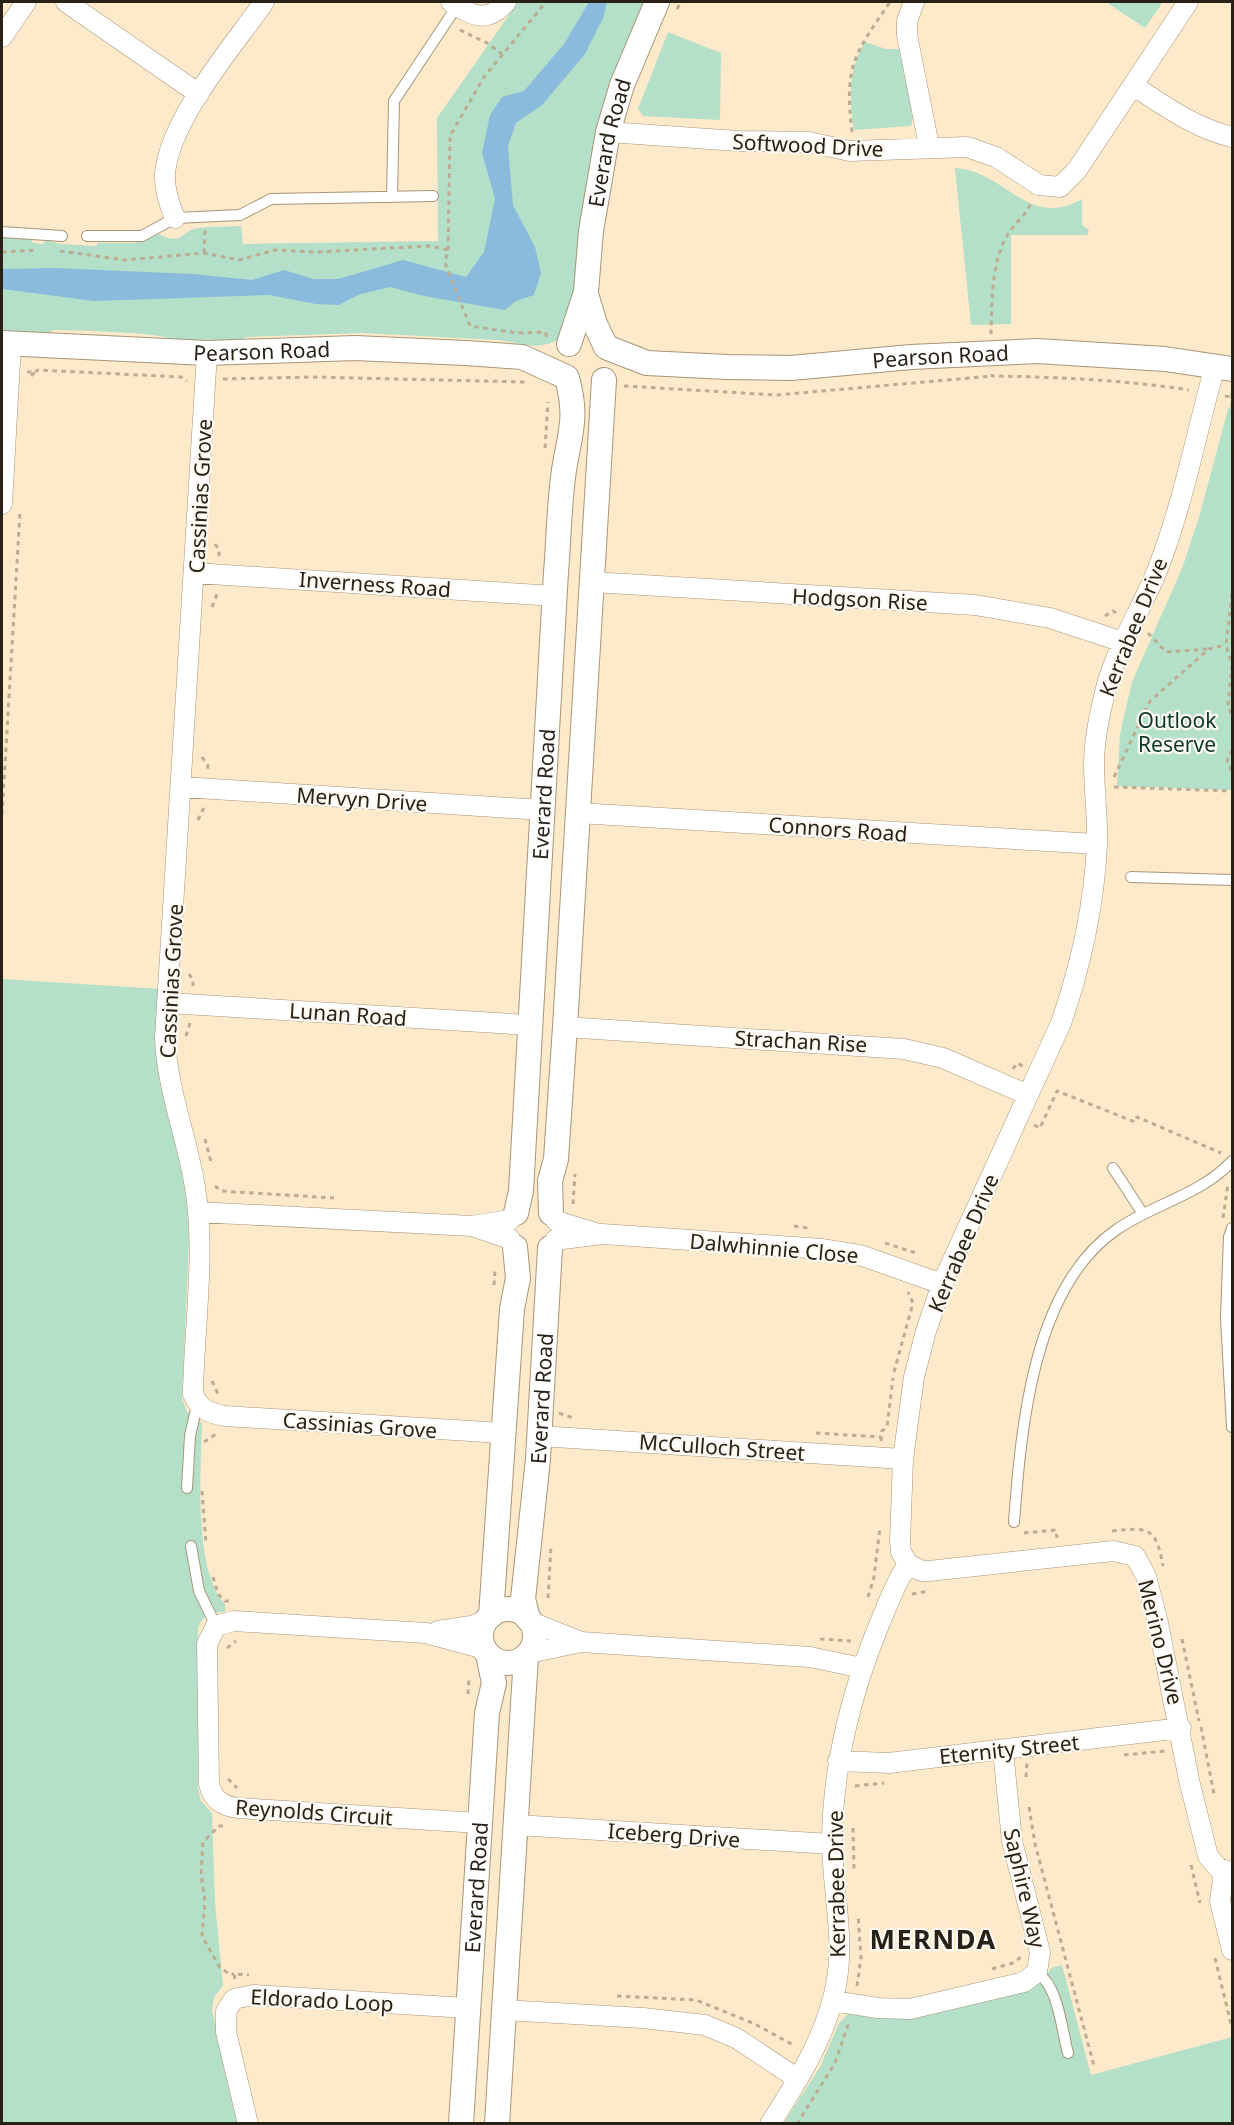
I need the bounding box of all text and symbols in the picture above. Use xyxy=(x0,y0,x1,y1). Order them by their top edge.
street label: Everard Road xyxy=(581,75,637,209)
street label: Softwood Drive xyxy=(732,127,884,163)
street label: Pearson Road xyxy=(193,335,331,367)
street label: Pearson Road xyxy=(871,338,1010,374)
street label: Cassinias Grove xyxy=(182,418,218,574)
street label: Kerrabee Drive xyxy=(1092,553,1174,701)
street label: Inverness Road xyxy=(298,565,452,603)
street label: Hodgson Rise xyxy=(792,581,928,617)
park label: Outlook Reserve xyxy=(1137,706,1217,758)
street label: Everard Road xyxy=(526,728,561,861)
street label: Mervyn Drive xyxy=(296,780,428,818)
street label: Connors Road xyxy=(768,810,908,848)
street label: Cassinias Grove xyxy=(153,903,189,1059)
street label: Lunan Road xyxy=(288,996,408,1032)
street label: Strachan Rise xyxy=(734,1024,868,1058)
street label: Kerrabee Drive xyxy=(921,1170,1005,1316)
street label: Dalwhinnie Close xyxy=(688,1227,860,1269)
street label: Everard Road xyxy=(524,1332,559,1465)
street label: Cassinias Grove xyxy=(282,1406,438,1444)
street label: McCulloch Street xyxy=(638,1427,806,1467)
street label: Merino Drive xyxy=(1132,1576,1190,1708)
street label: Eternity Street xyxy=(938,1728,1081,1770)
street label: Reynolds Circuit xyxy=(234,1793,394,1831)
street label: Kerrabee Drive xyxy=(821,1810,851,1958)
street label: Iceberg Drive xyxy=(607,1816,741,1854)
street label: Everard Road xyxy=(458,1821,494,1954)
street label: Saphire Way xyxy=(998,1826,1052,1951)
district label: MERNDA xyxy=(869,1920,997,1957)
street label: Eldorado Loop xyxy=(250,1982,394,2018)

